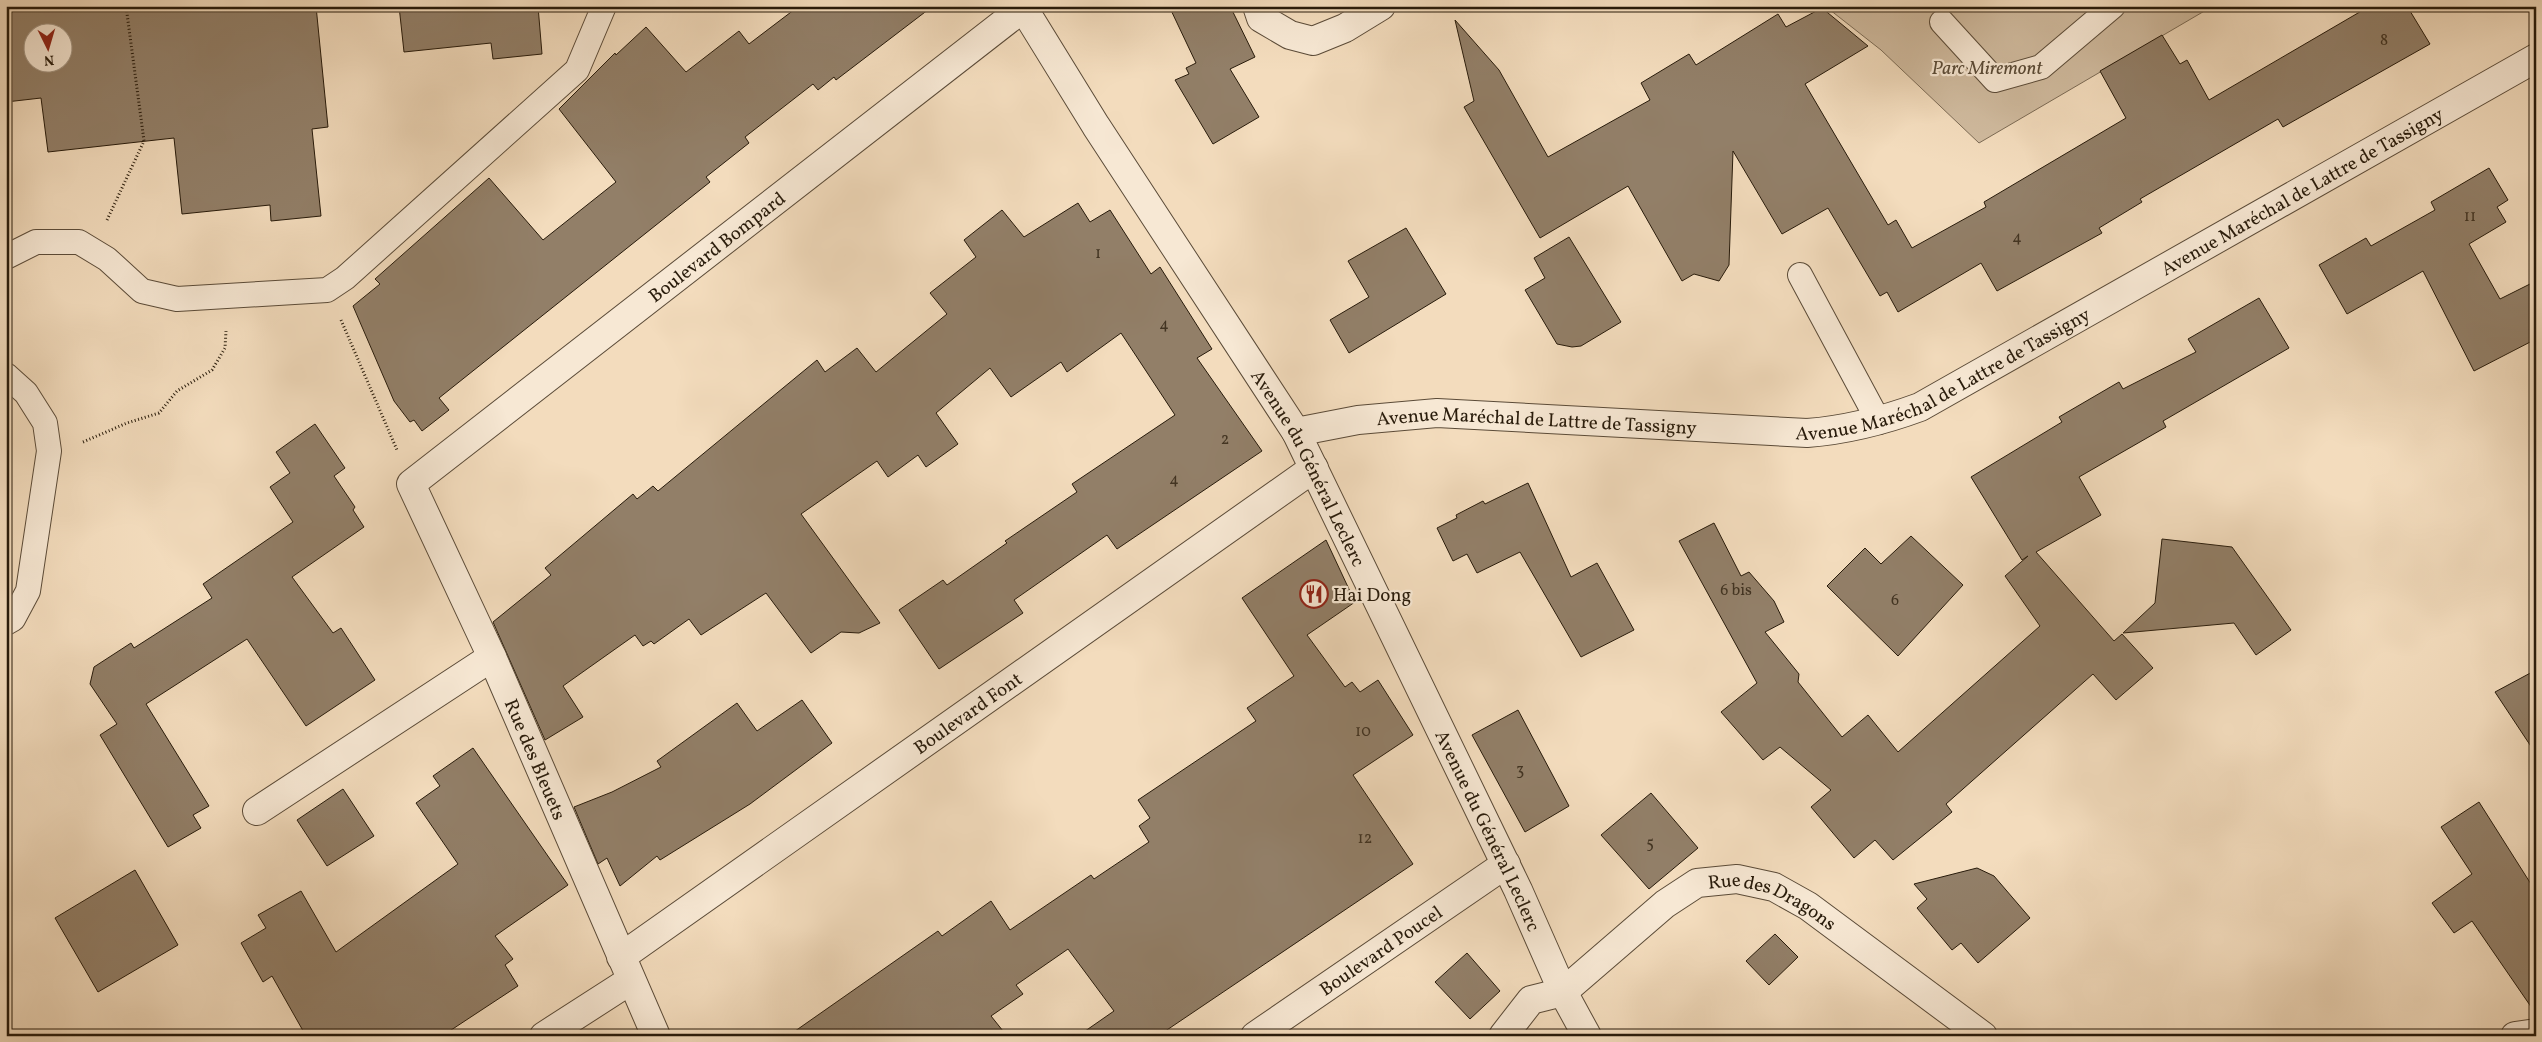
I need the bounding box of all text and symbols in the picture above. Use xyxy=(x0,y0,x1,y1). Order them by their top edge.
north arrow xyxy=(22,22,72,72)
house number: 8 xyxy=(2380,30,2388,52)
text: N xyxy=(43,50,55,69)
park label: Parc Miremont xyxy=(1932,56,2043,82)
street label: Avenue Maréchal de Lattre de Tassigny xyxy=(2157,102,2449,283)
street label: Boulevard Bompard xyxy=(644,186,792,310)
house number: 11 xyxy=(2464,206,2476,228)
house number: 4 xyxy=(2012,227,2022,249)
house number: 1 xyxy=(1095,243,1101,265)
street label: Avenue Maréchal de Lattre de Tassigny xyxy=(1795,302,2095,448)
house number: 4 xyxy=(1159,314,1169,336)
street label: Avenue du Général Leclerc xyxy=(1244,365,1370,571)
street label: Avenue Maréchal de Lattre de Tassigny xyxy=(1375,402,1697,442)
house number: 2 xyxy=(1221,429,1229,451)
house number: 4 xyxy=(1169,469,1179,491)
restaurant icon: Hai Dong xyxy=(1299,579,1329,609)
house number: 6 bis xyxy=(1720,580,1752,602)
place label: Hai Dong xyxy=(1333,583,1411,609)
house number: 6 xyxy=(1891,590,1899,612)
street label: Boulevard Font xyxy=(909,667,1028,761)
street label: Rue des Bleuets xyxy=(497,695,571,824)
house number: 10 xyxy=(1355,721,1371,743)
street label: Avenue du Général Leclerc xyxy=(1427,726,1546,936)
house number: 3 xyxy=(1516,760,1524,782)
house number: 12 xyxy=(1358,828,1372,850)
house number: 5 xyxy=(1646,833,1654,855)
street label: Rue des Dragons xyxy=(1707,868,1841,938)
street label: Boulevard Poucel xyxy=(1315,900,1448,1003)

